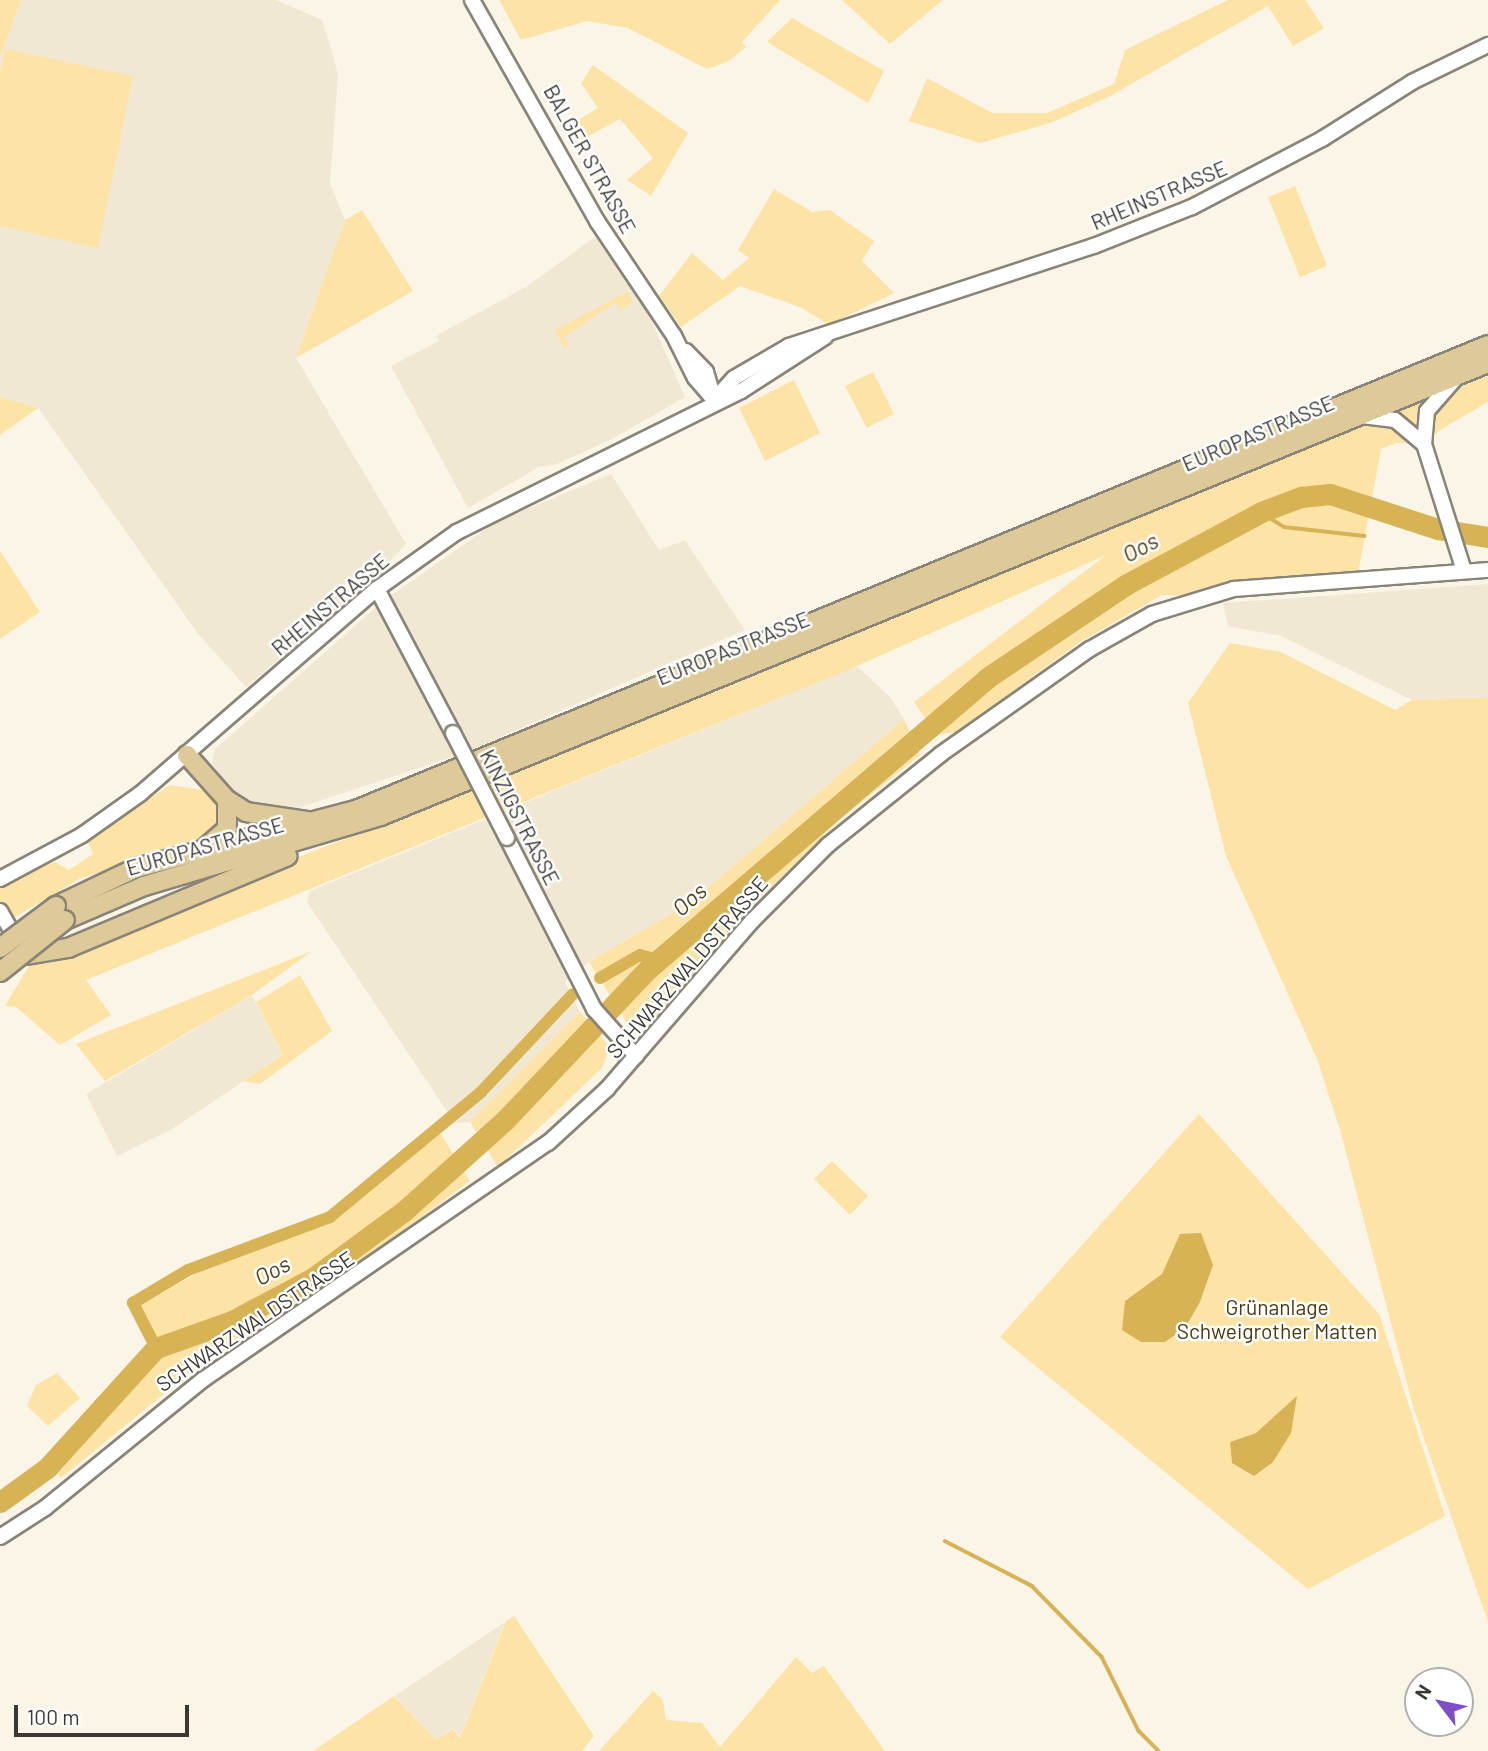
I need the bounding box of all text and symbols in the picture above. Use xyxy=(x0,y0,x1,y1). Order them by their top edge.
street label: BALGER STRASSE xyxy=(539,80,641,238)
street label: RHEINSTRASSE xyxy=(1087,155,1231,235)
street label: EUROPASTRASSE xyxy=(1178,390,1338,476)
water label: Oos xyxy=(1117,526,1163,568)
street label: RHEINSTRASSE xyxy=(266,548,394,660)
street label: EUROPASTRASSE xyxy=(653,606,813,690)
street label: KINZIGSTRASSE xyxy=(475,745,565,889)
street label: EUROPASTRASSE xyxy=(123,811,287,881)
street label: SCHWARZWALDSTRASSE xyxy=(601,871,773,1063)
water label: Oos xyxy=(666,877,712,921)
street label: SCHWARZWALDSTRASSE xyxy=(151,1245,359,1397)
water label: Oos xyxy=(249,1249,295,1291)
park label: Grünanlage Schweigrother Matten xyxy=(1177,1294,1377,1344)
north arrow xyxy=(1404,1667,1474,1737)
text: N xyxy=(1409,1680,1436,1703)
scale bar xyxy=(18,1692,192,1736)
text: 100 m xyxy=(27,1704,80,1729)

